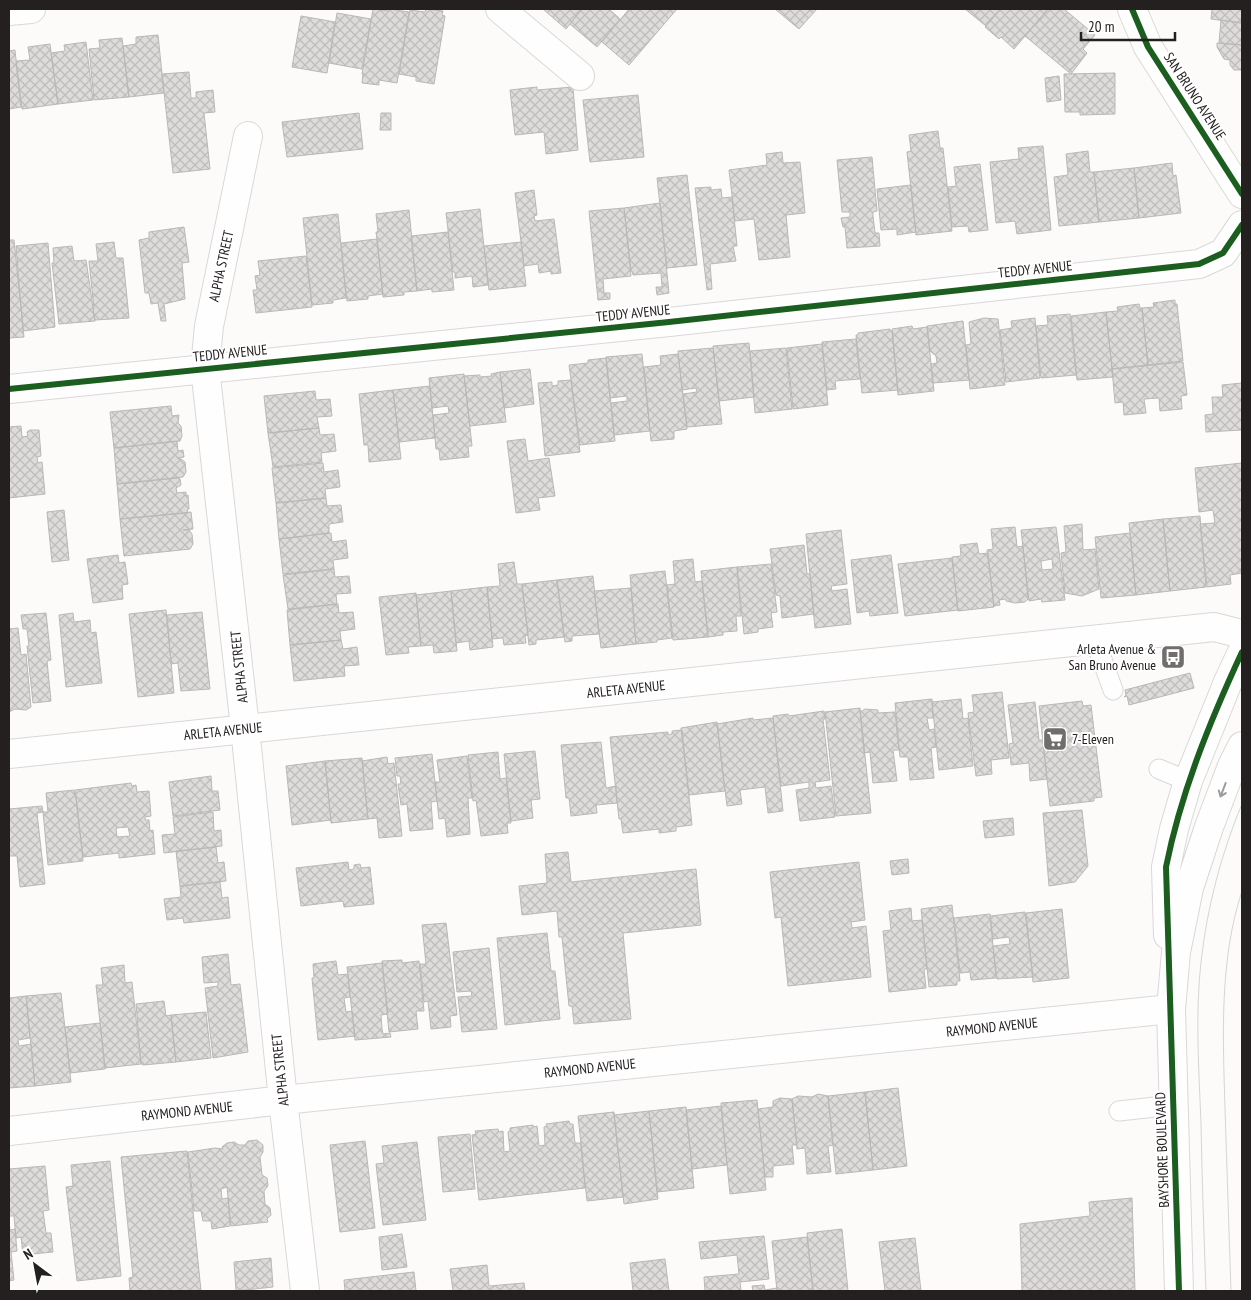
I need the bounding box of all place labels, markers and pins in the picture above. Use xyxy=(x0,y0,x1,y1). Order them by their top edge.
place label: Arleta Avenue & San Bruno Avenue xyxy=(1069,640,1156,674)
bus stop icon: Arleta Avenue & San Bruno Avenue xyxy=(1160,644,1186,670)
supermarket icon: 7-Eleven xyxy=(1042,726,1068,752)
place label: 7-Eleven xyxy=(1072,730,1114,748)

